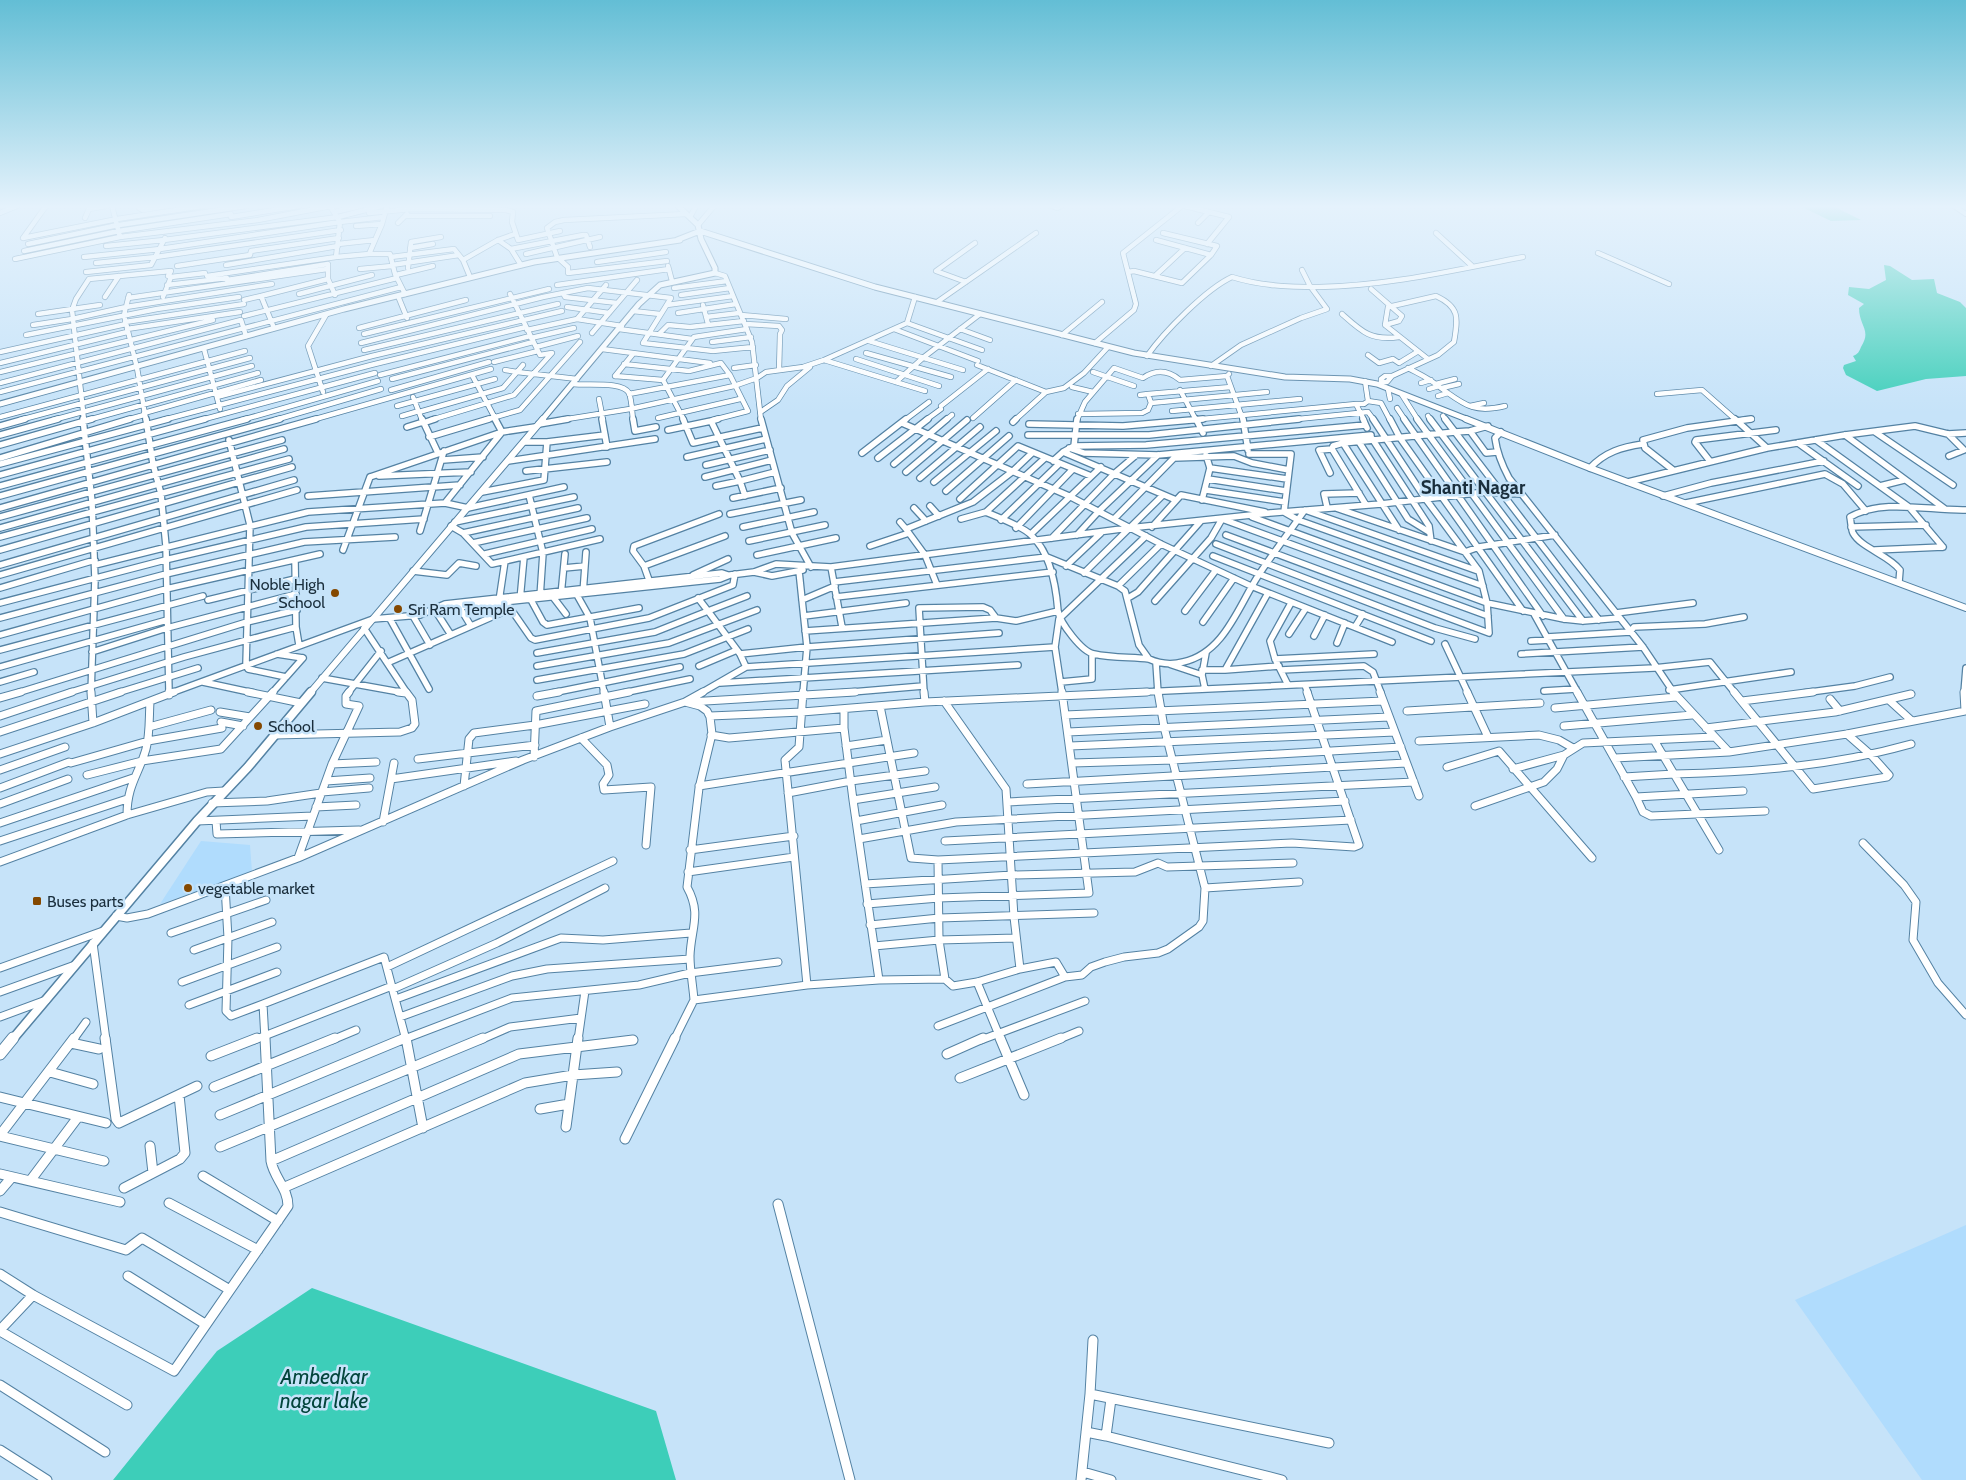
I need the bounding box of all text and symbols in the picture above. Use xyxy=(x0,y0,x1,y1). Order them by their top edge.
district label: Shanti Nagar xyxy=(1421,476,1526,499)
place label: Noble High School xyxy=(250,575,325,612)
marker: Noble High School xyxy=(329,587,341,599)
place label: Sri Ram Temple xyxy=(408,600,514,619)
marker: Sri Ram Temple xyxy=(392,603,404,615)
place label: School xyxy=(268,717,315,736)
marker: School xyxy=(252,720,264,732)
place label: vegetable market xyxy=(198,879,315,898)
marker: vegetable market xyxy=(182,882,194,894)
place label: Buses parts xyxy=(47,892,124,911)
marker: Buses parts xyxy=(31,895,43,907)
water label: Ambedkar nagar lake xyxy=(280,1364,369,1413)

